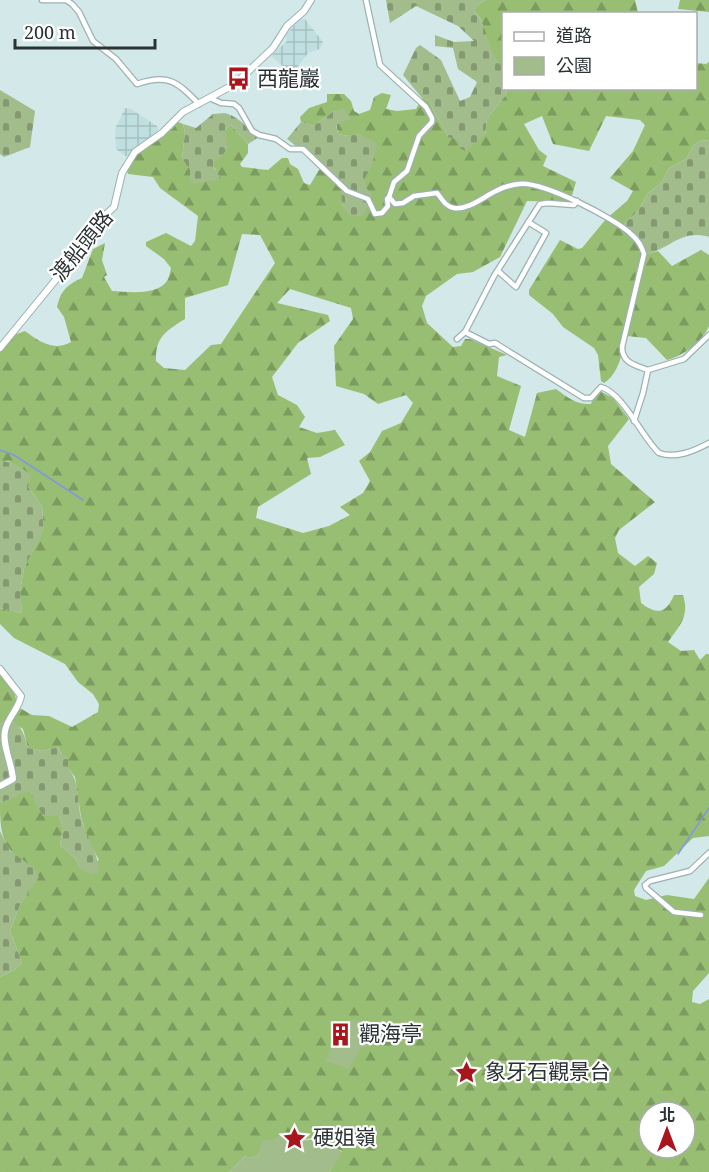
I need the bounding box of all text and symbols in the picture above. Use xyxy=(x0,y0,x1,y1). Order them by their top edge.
scale bar xyxy=(15,12,154,50)
legend xyxy=(502,12,697,90)
text: 200 m xyxy=(24,20,76,44)
text: 道路 xyxy=(556,23,592,47)
text: 公園 xyxy=(556,53,592,77)
place label: 西龍巖 xyxy=(257,64,320,92)
bus stop icon: 西龍巖 xyxy=(226,66,252,92)
street label: 渡船頭路 xyxy=(44,204,119,287)
place label: 觀海亭 xyxy=(359,1019,422,1047)
building icon: 觀海亭 xyxy=(328,1021,354,1047)
place label: 象牙石觀景台 xyxy=(485,1057,611,1085)
place icon: 象牙石觀景台 xyxy=(454,1059,480,1085)
north arrow xyxy=(637,1100,697,1160)
text: 北 xyxy=(659,1104,675,1126)
place label: 硬姐嶺 xyxy=(313,1123,376,1151)
place icon: 硬姐嶺 xyxy=(282,1125,308,1151)

